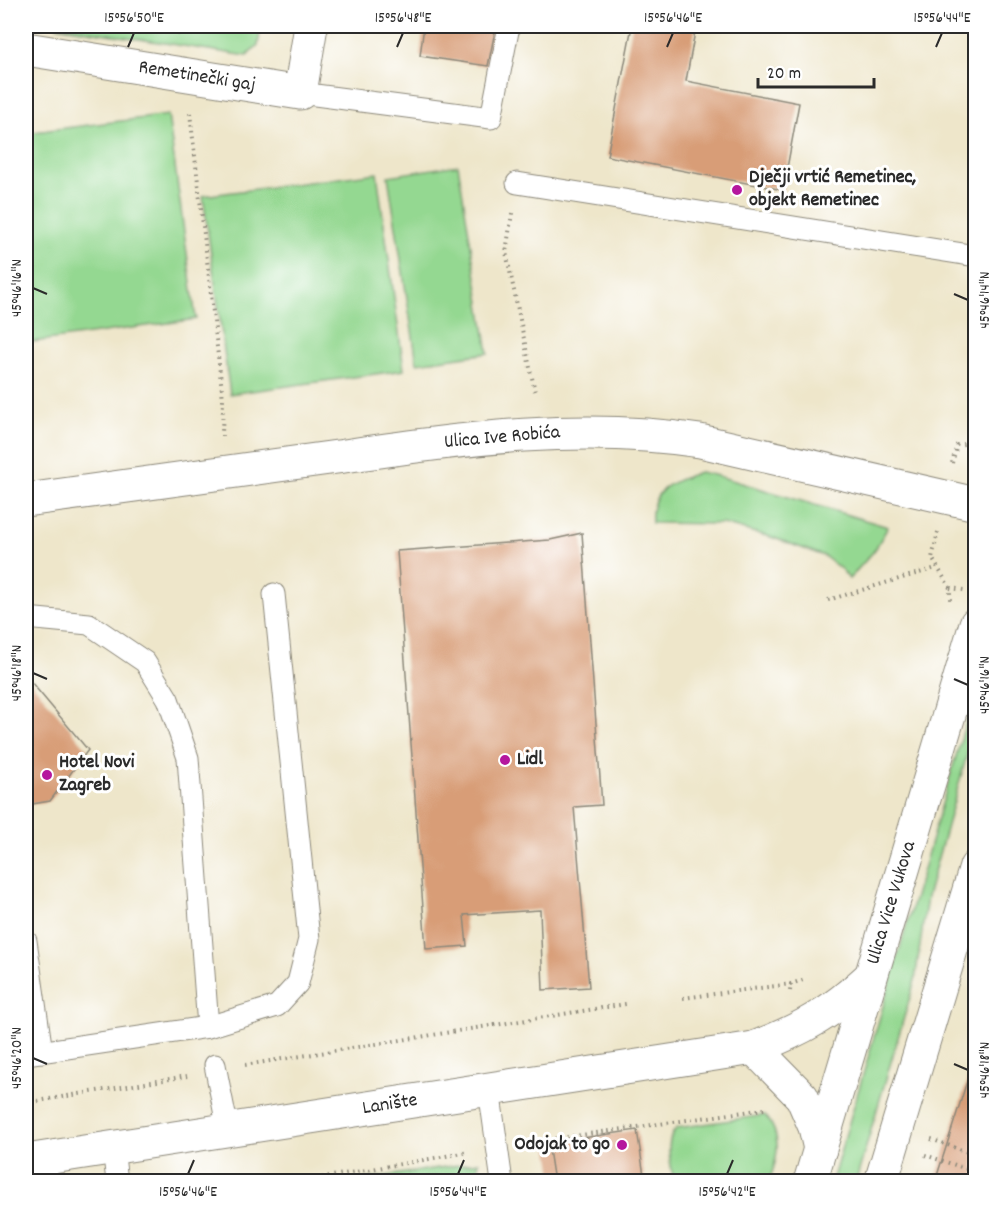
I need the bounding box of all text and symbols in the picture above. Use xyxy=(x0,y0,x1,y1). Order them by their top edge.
text: 15°56'50"E xyxy=(104,8,164,30)
text: 15°56'48"E xyxy=(375,8,432,30)
text: 15°56'46"E xyxy=(644,8,702,30)
text: 15°56'44"E xyxy=(914,8,971,30)
scale bar xyxy=(758,51,874,89)
street label: Remetinečki gaj xyxy=(137,54,257,100)
text: 20 m xyxy=(767,62,801,87)
place label: Dječji vrtić Remetinec, objekt Remetinec xyxy=(749,164,916,215)
marker: Dječji vrtić Remetinec, objekt Remetinec xyxy=(730,183,744,197)
text: 45°46'16"N xyxy=(7,259,29,317)
text: 45°46'14"N xyxy=(975,272,997,328)
street label: Ulica Ive Robića xyxy=(443,419,562,457)
text: 45°46'18"N xyxy=(7,645,29,701)
text: 45°46'16"N xyxy=(975,656,997,714)
place label: Lidl xyxy=(517,746,543,774)
place label: Hotel Novi Zagreb xyxy=(59,749,135,800)
marker: Lidl xyxy=(498,753,512,767)
marker: Hotel Novi Zagreb xyxy=(40,768,54,782)
street label: Ulica Vice Vukova xyxy=(860,837,924,968)
text: 45°46'20"N xyxy=(7,1027,29,1089)
text: 45°46'18"N xyxy=(975,1042,997,1098)
street label: Lanište xyxy=(361,1087,420,1123)
place label: Odojak to go xyxy=(514,1131,610,1159)
marker: Odojak to go xyxy=(615,1138,629,1152)
text: 15°56'46"E xyxy=(159,1182,217,1204)
text: 15°56'44"E xyxy=(430,1182,487,1204)
text: 15°56'42"E xyxy=(698,1182,756,1204)

